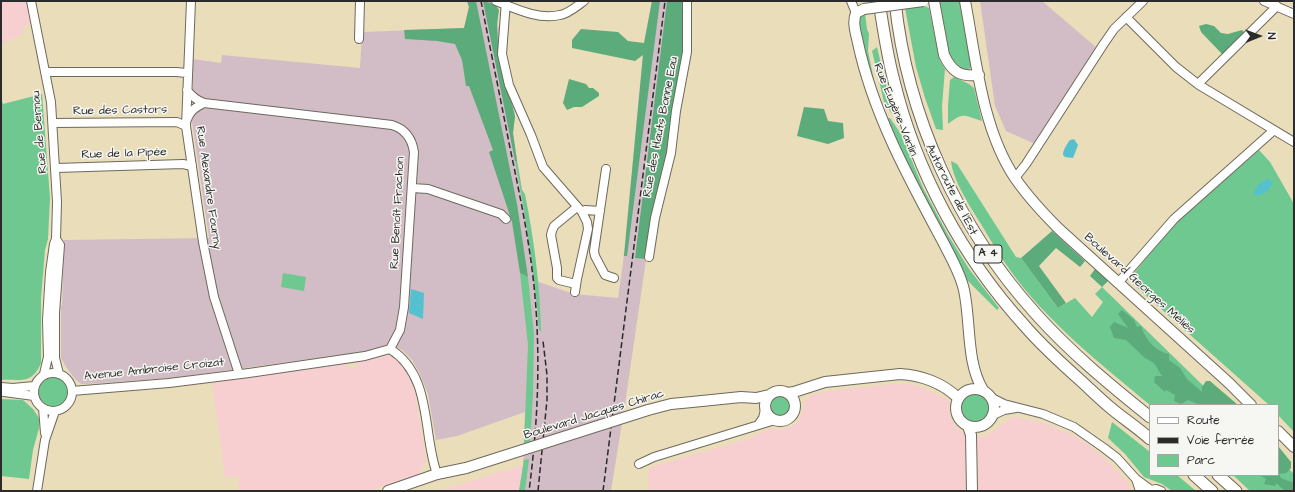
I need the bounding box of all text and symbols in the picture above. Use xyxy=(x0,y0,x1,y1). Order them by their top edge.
north arrow xyxy=(1239,16,1279,56)
text: N xyxy=(1264,32,1279,39)
street label: Rue des Hauts Bonne Eau xyxy=(640,56,682,198)
street label: Rue Eugène Varlin xyxy=(870,61,920,159)
street label: Rue de Bernau xyxy=(29,90,51,174)
street label: Rue des Castors xyxy=(73,103,167,119)
street label: Rue Alexandre Fourny xyxy=(192,126,224,250)
street label: Autoroute de l’Est xyxy=(922,142,980,238)
street label: Rue de la Pipée xyxy=(81,145,167,163)
street label: Rue Benoît Frachon xyxy=(388,156,408,270)
street label: Boulevard Georges Méliès xyxy=(1081,230,1197,338)
road number: A 4 xyxy=(974,245,1002,263)
street label: Avenue Ambroise Croizat xyxy=(83,355,225,385)
street label: Boulevard Jacques Chirac xyxy=(522,387,666,443)
legend xyxy=(1149,404,1279,476)
text: Route xyxy=(1187,412,1220,429)
text: Voie ferrée xyxy=(1187,432,1254,449)
text: Parc xyxy=(1187,452,1215,469)

